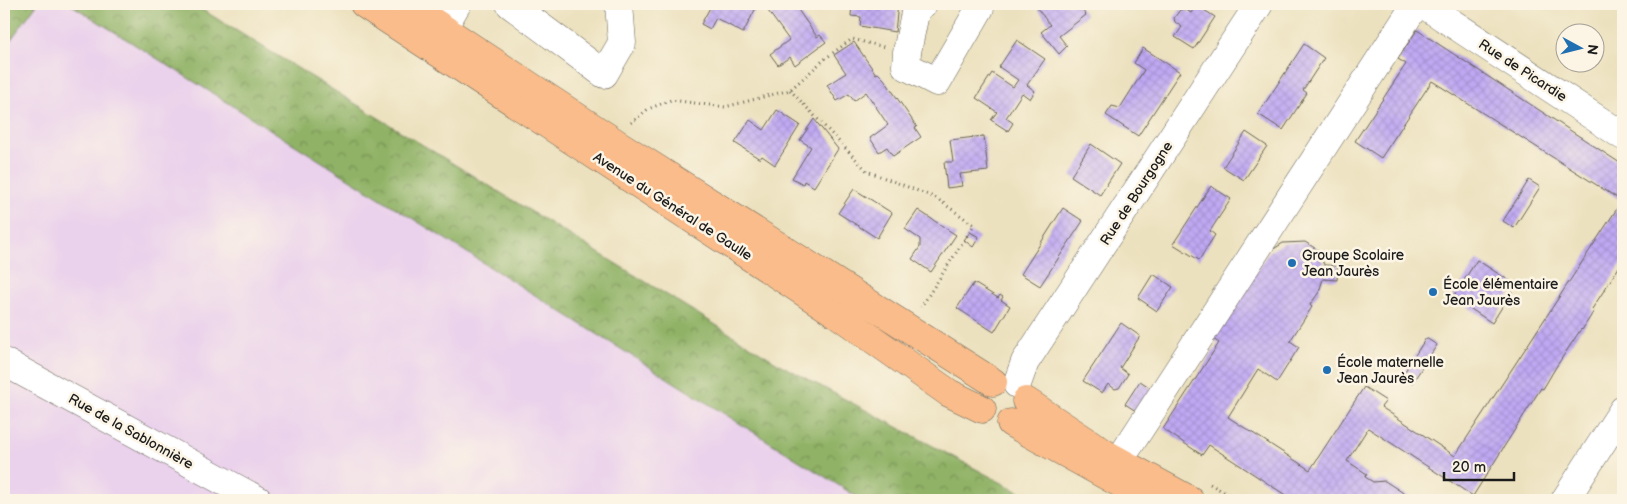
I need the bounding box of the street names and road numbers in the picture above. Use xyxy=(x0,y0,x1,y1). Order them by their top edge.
street label: Rue de Picardie xyxy=(1475,36,1570,105)
street label: Rue de Bourgogne xyxy=(1097,138,1176,248)
street label: Avenue du Général de Gaulle xyxy=(590,149,755,264)
street label: Rue de la Sablonnière xyxy=(65,390,196,473)

